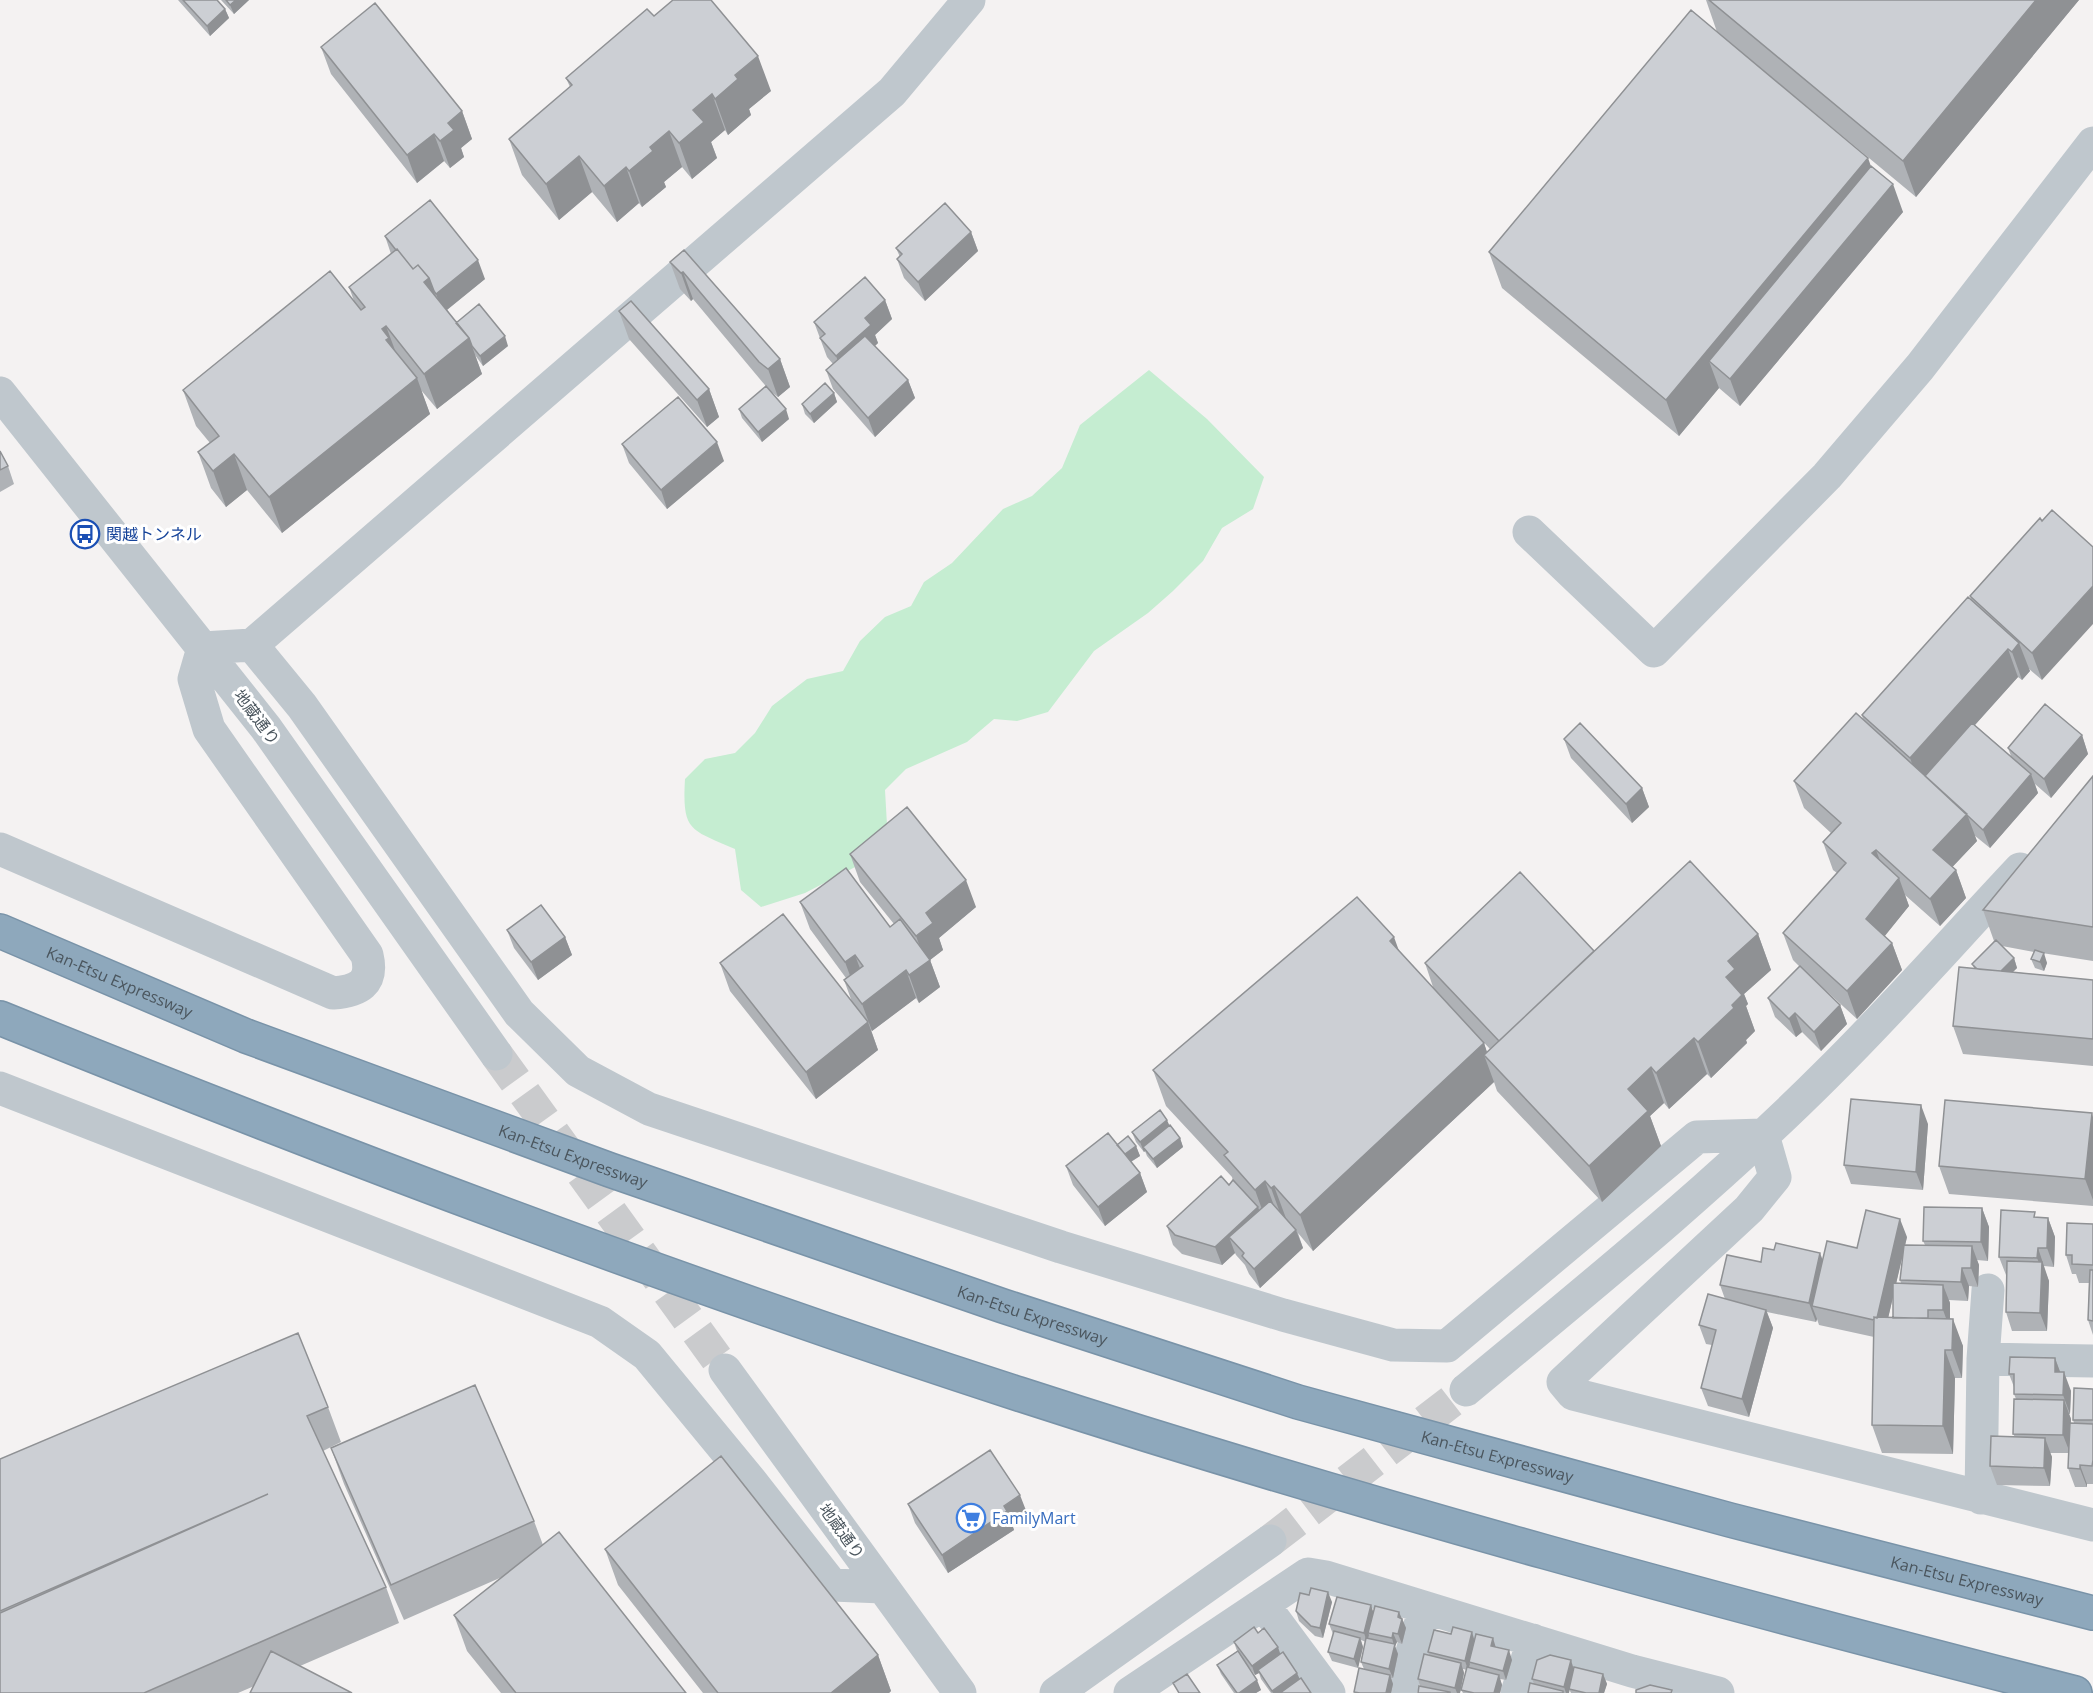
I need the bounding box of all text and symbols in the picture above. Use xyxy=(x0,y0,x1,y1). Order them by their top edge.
bus stop icon: 関越トンネル xyxy=(69,518,101,550)
place label: 関越トンネル xyxy=(106,523,202,545)
street label: 地蔵通り xyxy=(229,685,285,749)
street label: Kan-Etsu Expressway xyxy=(43,941,197,1023)
street label: Kan-Etsu Expressway xyxy=(496,1119,652,1194)
street label: Kan-Etsu Expressway xyxy=(954,1280,1111,1351)
street label: Kan-Etsu Expressway xyxy=(1419,1425,1577,1488)
street label: 地蔵通り xyxy=(814,1499,870,1563)
supermarket icon: FamilyMart xyxy=(955,1502,987,1534)
place label: FamilyMart xyxy=(992,1507,1076,1529)
street label: Kan-Etsu Expressway xyxy=(1888,1551,2047,1611)

